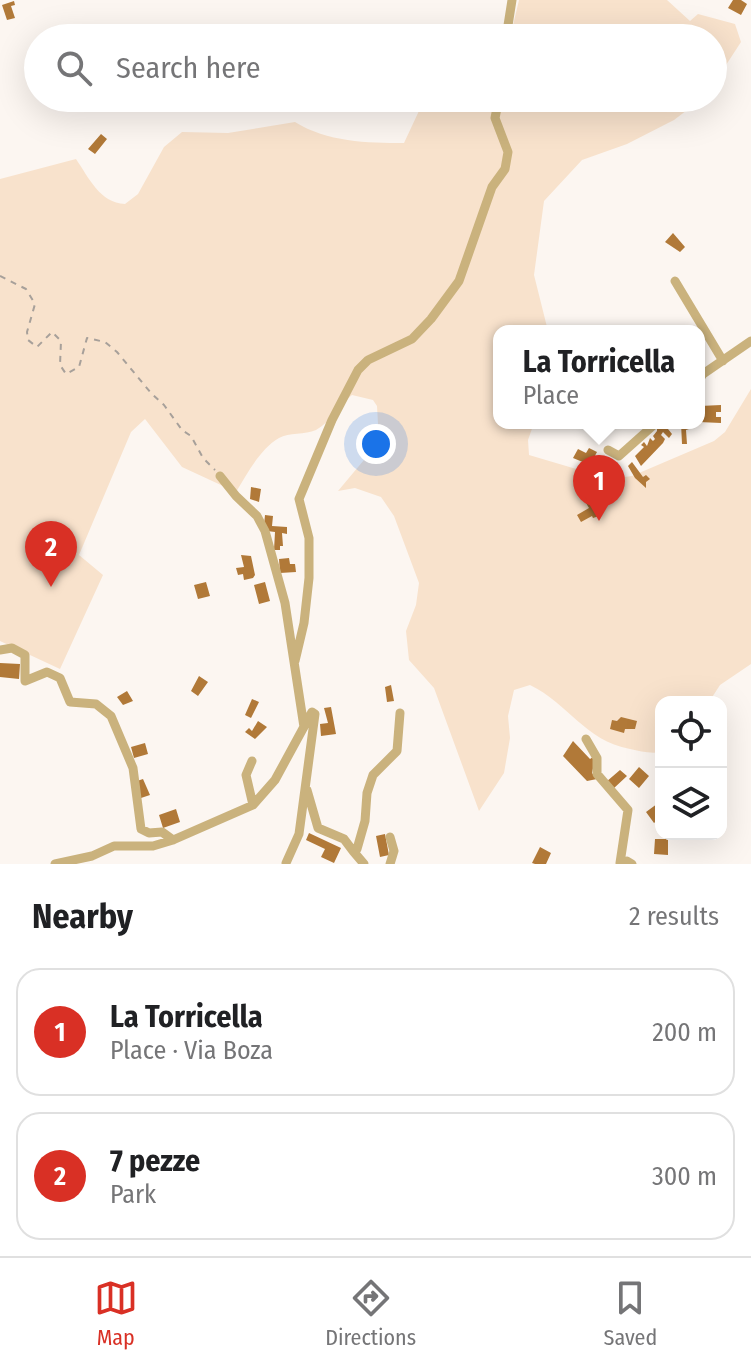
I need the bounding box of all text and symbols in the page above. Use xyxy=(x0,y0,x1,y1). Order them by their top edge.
search box xyxy=(24,24,727,112)
icon: search xyxy=(52,46,96,90)
text: Search here xyxy=(116,50,261,86)
popup xyxy=(493,325,705,429)
text: La Torricella xyxy=(523,344,675,380)
text: Place xyxy=(523,380,579,411)
your location xyxy=(356,424,396,464)
pin: 1 xyxy=(573,455,625,521)
pin: 2 xyxy=(25,521,77,587)
map controls xyxy=(655,696,727,840)
button: locate xyxy=(655,696,727,768)
button: layers xyxy=(655,768,727,840)
text: Nearby xyxy=(32,896,133,937)
text: 2 results xyxy=(629,901,719,932)
text: La Torricella xyxy=(110,999,263,1035)
text: 1 xyxy=(55,1017,66,1048)
text: 200 m xyxy=(652,1017,717,1048)
text: Place · Via Boza xyxy=(110,1035,273,1066)
text: 7 pezze xyxy=(110,1143,200,1179)
text: 2 xyxy=(54,1161,66,1192)
text: 300 m xyxy=(652,1161,717,1192)
text: Park xyxy=(110,1179,156,1210)
tab: Map xyxy=(94,1276,138,1351)
tab: Directions xyxy=(325,1276,416,1351)
tab: Saved xyxy=(604,1276,657,1351)

